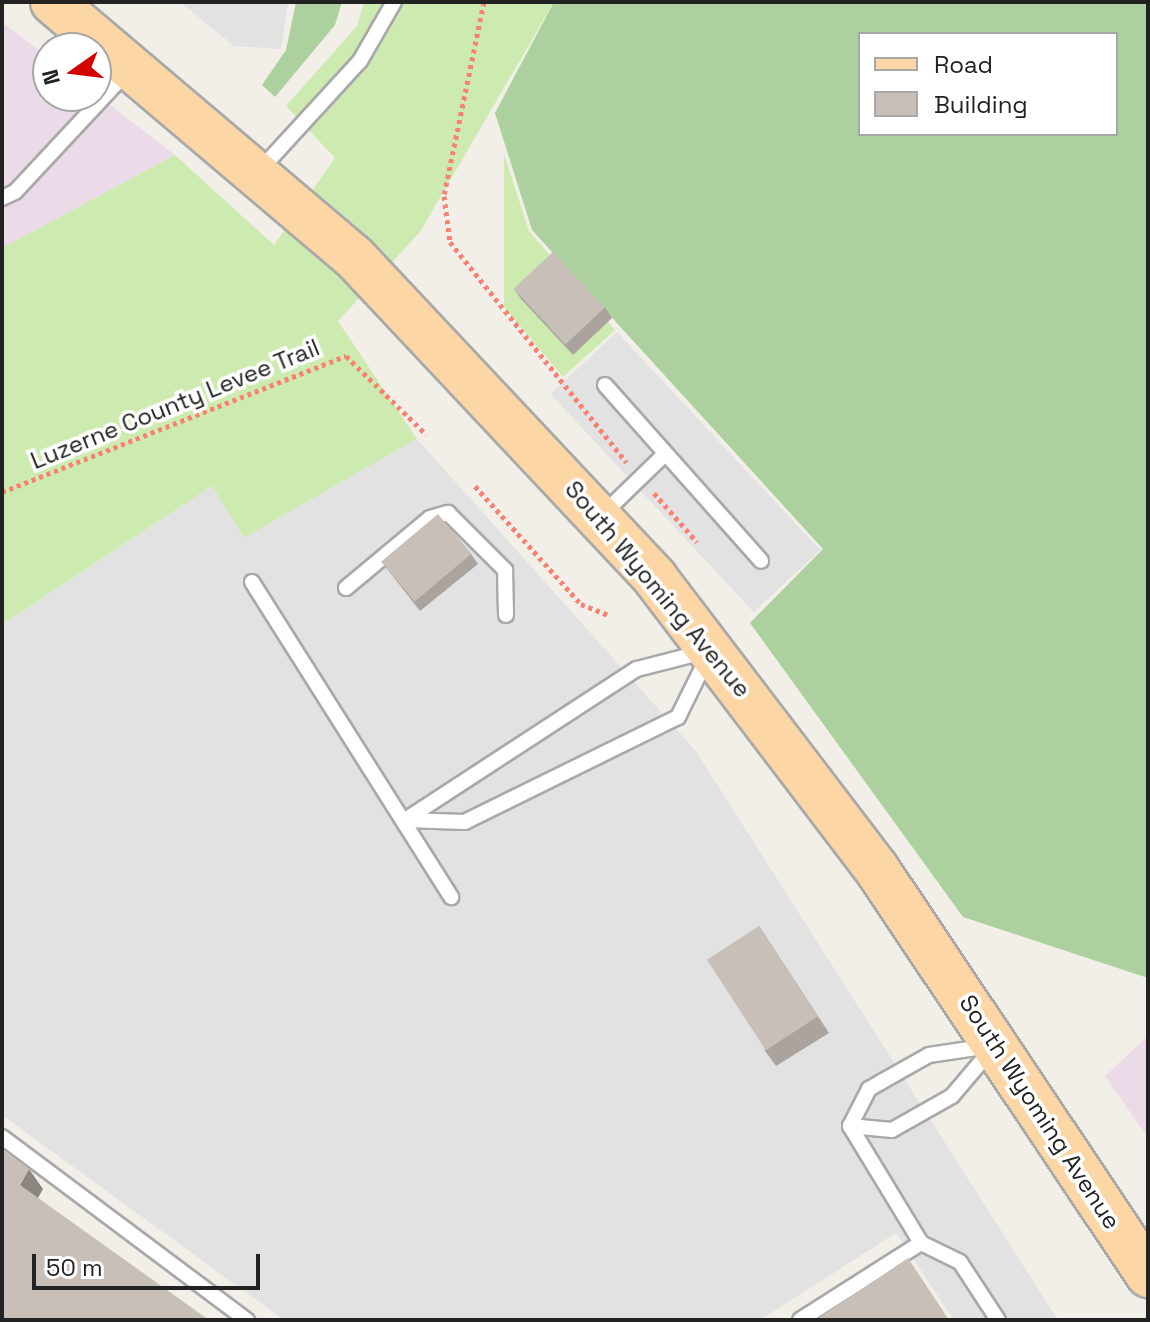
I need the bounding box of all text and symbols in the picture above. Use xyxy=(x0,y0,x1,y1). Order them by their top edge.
north arrow xyxy=(32,32,112,112)
legend xyxy=(858,32,1118,136)
text: Road xyxy=(934,49,993,80)
text: N xyxy=(35,67,66,88)
text: Building xyxy=(934,89,1028,120)
street label: Luzerne County Levee Trail xyxy=(26,333,324,475)
street label: South Wyoming Avenue xyxy=(559,475,757,703)
street label: South Wyoming Avenue xyxy=(953,989,1127,1235)
scale bar xyxy=(36,1238,264,1288)
text: 50 m xyxy=(46,1252,103,1283)

